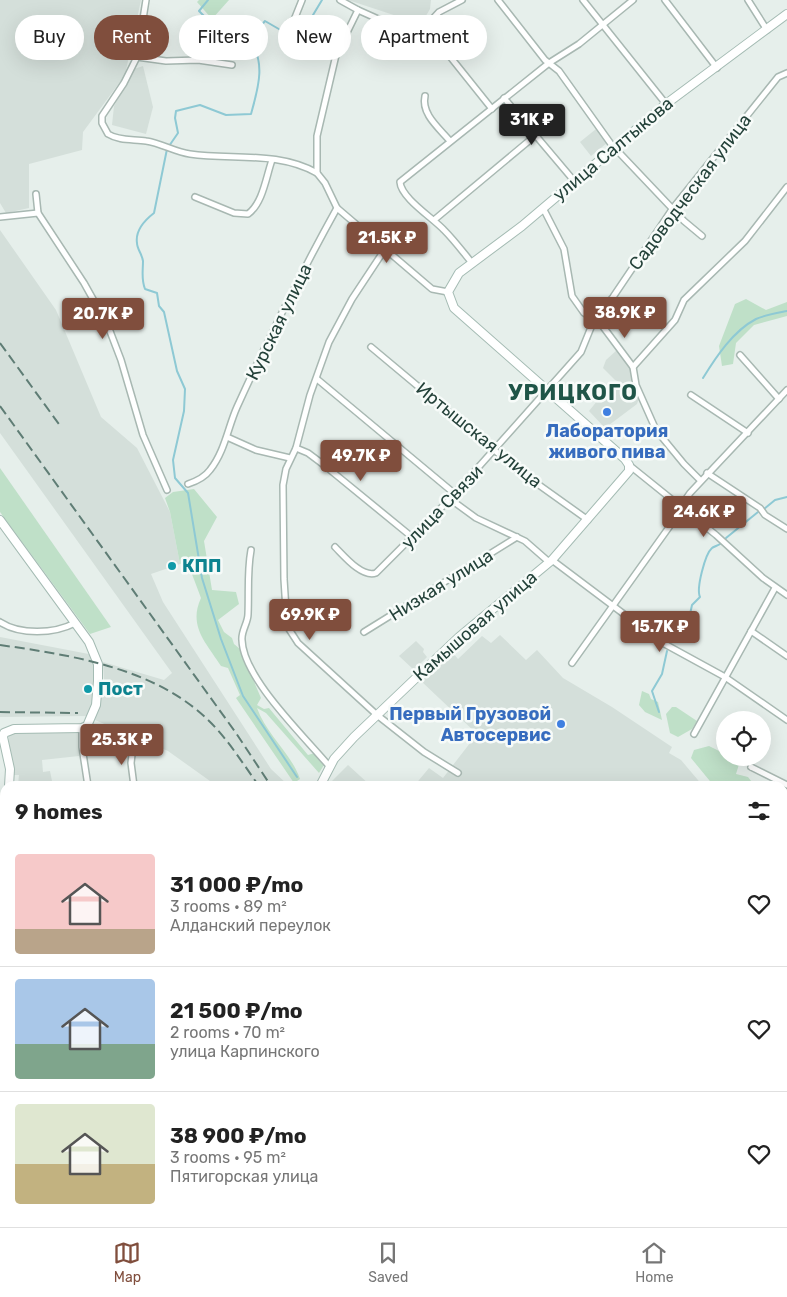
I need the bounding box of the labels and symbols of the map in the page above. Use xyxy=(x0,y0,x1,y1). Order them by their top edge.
street label: улица Салтыкова xyxy=(548,92,678,206)
pin: 31K ₽ xyxy=(497,104,567,146)
street label: Садоводческая улица xyxy=(624,110,756,274)
pin: 21.5K ₽ xyxy=(341,222,433,264)
street label: Курская улица xyxy=(241,260,317,384)
pin: 38.9K ₽ xyxy=(579,296,671,339)
pin: 20.7K ₽ xyxy=(57,298,149,340)
street label: Иртышская улица xyxy=(412,377,546,493)
district label: УРИЦКОГО xyxy=(508,379,638,406)
marker: Лаборатория живого пива xyxy=(601,406,613,418)
place label: Лаборатория живого пива xyxy=(546,420,668,463)
pin: 49.7K ₽ xyxy=(315,440,407,482)
street label: улица Связи xyxy=(396,460,488,554)
pin: 24.6K ₽ xyxy=(658,496,750,538)
street label: Низкая улица xyxy=(385,544,497,626)
place label: КПП xyxy=(182,555,221,577)
marker: КПП xyxy=(166,560,178,572)
street label: Камышовая улица xyxy=(409,566,541,686)
pin: 69.9K ₽ xyxy=(264,598,356,641)
pin: 15.7K ₽ xyxy=(614,610,706,653)
place label: Пост xyxy=(98,678,143,700)
marker: Пост xyxy=(82,683,94,695)
place label: Первый Грузовой Автосервис xyxy=(389,703,551,746)
marker: Первый Грузовой Автосервис xyxy=(555,718,567,730)
pin: 25.3K ₽ xyxy=(76,724,168,766)

